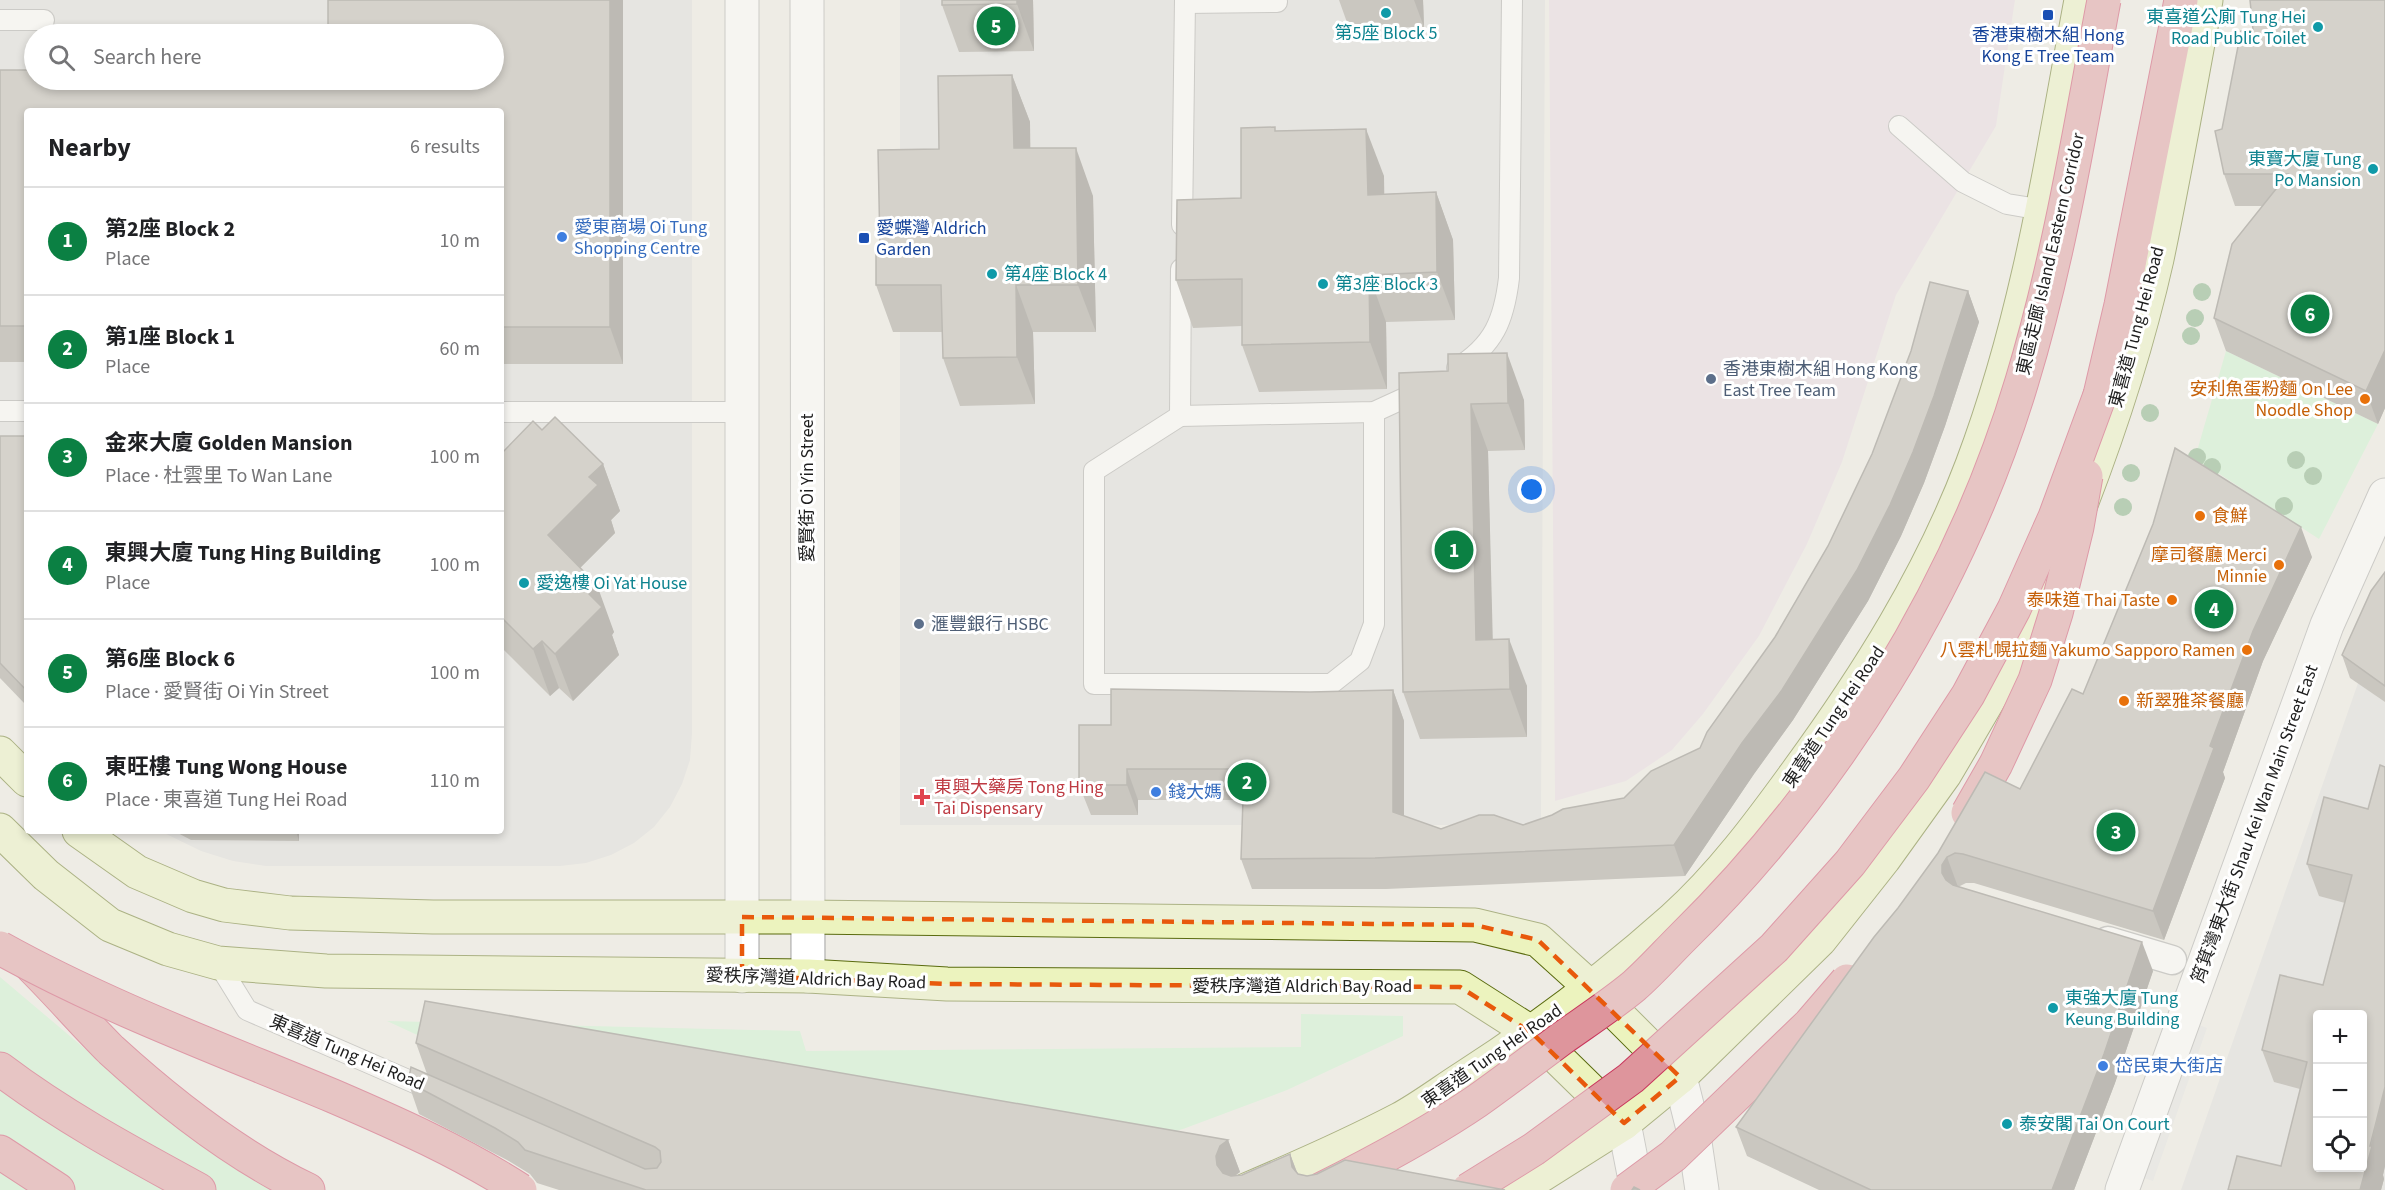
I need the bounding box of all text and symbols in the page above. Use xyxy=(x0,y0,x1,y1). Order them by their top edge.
pin: 5 xyxy=(976,3,1016,48)
place label: 東喜道公廁 Tung Hei Road Public Toilet xyxy=(2146,5,2306,51)
marker: 第5座 Block 5 xyxy=(1379,6,1393,20)
marker: 香港東樹木組 Hong Kong E Tree Team xyxy=(2041,8,2055,22)
marker: 東喜道公廁 Tung Hei Road Public Toilet xyxy=(2311,20,2325,34)
place label: 第5座 Block 5 xyxy=(1334,21,1438,46)
place label: 香港東樹木組 Hong Kong E Tree Team xyxy=(1972,23,2124,69)
search box xyxy=(24,24,504,90)
icon: search xyxy=(45,41,78,74)
text: Search here xyxy=(93,41,201,73)
text: Nearby xyxy=(48,129,131,166)
street label: 東區走廊 Island Eastern Corridor xyxy=(2011,130,2091,378)
text: 6 results xyxy=(410,133,480,161)
place label: 東寶大廈 Tung Po Mansion xyxy=(2248,147,2361,193)
marker: 東寶大廈 Tung Po Mansion xyxy=(2366,162,2380,176)
text: 第2座 Block 2 xyxy=(105,213,235,245)
place label: 愛東商場 Oi Tung Shopping Centre xyxy=(574,215,707,261)
place label: 愛蝶灣 Aldrich Garden xyxy=(876,216,987,262)
text: 1 xyxy=(62,227,73,255)
text: 10 m xyxy=(440,227,480,255)
marker: 愛東商場 Oi Tung Shopping Centre xyxy=(555,230,569,244)
marker: 愛蝶灣 Aldrich Garden xyxy=(857,231,871,245)
street label: 東喜道 Tung Hei Road xyxy=(2103,244,2171,410)
text: Place xyxy=(105,245,150,273)
place label: 第4座 Block 4 xyxy=(1004,262,1107,287)
marker: 第4座 Block 4 xyxy=(985,267,999,281)
place label: 第3座 Block 3 xyxy=(1335,272,1438,297)
marker: 第3座 Block 3 xyxy=(1316,277,1330,291)
pin: 6 xyxy=(2290,292,2330,336)
text: 第1座 Block 1 xyxy=(105,321,235,353)
text: 2 xyxy=(62,335,73,363)
text: 60 m xyxy=(440,335,480,363)
text: Place xyxy=(105,353,150,381)
place label: 香港東樹木組 Hong Kong East Tree Team xyxy=(1723,357,1918,403)
marker: 香港東樹木組 Hong Kong East Tree Team xyxy=(1704,372,1718,386)
place label: 安利魚蛋粉麵 On Lee Noodle Shop xyxy=(2190,377,2353,423)
marker: 安利魚蛋粉麵 On Lee Noodle Shop xyxy=(2358,392,2372,406)
street label: 愛賢街 Oi Yin Street xyxy=(795,413,820,563)
text: 金來大廈 Golden Mansion xyxy=(105,427,352,459)
text: 3 xyxy=(62,443,73,471)
text: 100 m xyxy=(430,443,480,471)
text: Place · 杜雲里 To Wan Lane xyxy=(105,462,332,490)
your location xyxy=(1517,475,1546,504)
place label: 食鮮 xyxy=(2212,504,2248,529)
marker: 食鮮 xyxy=(2193,509,2207,523)
pin: 1 xyxy=(1434,528,1474,572)
text: 東興大廈 Tung Hing Building xyxy=(105,537,381,569)
place label: 摩司餐廳 Merci Minnie xyxy=(2151,543,2267,589)
text: 4 xyxy=(62,551,73,579)
text: 100 m xyxy=(430,551,480,579)
marker: 摩司餐廳 Merci Minnie xyxy=(2272,558,2286,572)
text: Place xyxy=(105,569,150,597)
place label: 愛逸樓 Oi Yat House xyxy=(536,571,687,596)
marker: 愛逸樓 Oi Yat House xyxy=(517,576,531,590)
pin: 4 xyxy=(2194,586,2234,632)
place label: 泰味道 Thai Taste xyxy=(2027,588,2160,613)
marker: 泰味道 Thai Taste xyxy=(2165,593,2179,607)
place label: 滙豐銀行 HSBC xyxy=(931,612,1049,637)
marker: 滙豐銀行 HSBC xyxy=(912,617,926,631)
place label: 八雲札幌拉麵 Yakumo Sapporo Ramen xyxy=(1939,638,2235,663)
street label: 東喜道 Tung Hei Road xyxy=(1777,641,1891,793)
text: 第6座 Block 6 xyxy=(105,643,235,675)
marker: 八雲札幌拉麵 Yakumo Sapporo Ramen xyxy=(2240,643,2254,657)
text: 5 xyxy=(62,659,73,687)
text: 100 m xyxy=(430,659,480,687)
street label: 筲箕灣東大街 Shau Kei Wan Main Street East xyxy=(2186,661,2324,987)
text: Place · 愛賢街 Oi Yin Street xyxy=(105,678,329,706)
place label: 新翠雅茶餐廳 xyxy=(2136,689,2244,714)
marker: 新翠雅茶餐廳 xyxy=(2117,694,2131,708)
text: 東旺樓 Tung Wong House xyxy=(105,751,347,783)
pin: 2 xyxy=(1228,760,1266,804)
text: 6 xyxy=(62,767,73,795)
text: 110 m xyxy=(430,767,480,795)
place label: 東興大藥房 Tong Hing Tai Dispensary xyxy=(934,775,1103,821)
place label: 錢大媽 xyxy=(1168,780,1222,805)
marker: 錢大媽 xyxy=(1149,785,1163,799)
text: Place · 東喜道 Tung Hei Road xyxy=(105,786,348,814)
marker: 東興大藥房 Tong Hing Tai Dispensary xyxy=(915,790,929,804)
pin: 3 xyxy=(2096,810,2136,854)
street label: 愛秩序灣道 Aldrich Bay Road xyxy=(705,963,927,995)
street label: 愛秩序灣道 Aldrich Bay Road xyxy=(1192,974,1412,999)
place label: 東強大廈 Tung Keung Building xyxy=(2065,986,2179,1032)
street label: 東喜道 Tung Hei Road xyxy=(1417,998,1567,1114)
marker: 東強大廈 Tung Keung Building xyxy=(2046,1001,2060,1015)
street label: 東喜道 Tung Hei Road xyxy=(266,1009,428,1097)
map controls xyxy=(2313,1010,2367,1172)
button: + xyxy=(2313,1010,2367,1064)
place label: 岱民東大街店 xyxy=(2115,1054,2223,1079)
marker: 岱民東大街店 xyxy=(2096,1059,2110,1073)
button: − xyxy=(2313,1064,2367,1118)
place label: 泰安閣 Tai On Court xyxy=(2019,1112,2170,1137)
marker: 泰安閣 Tai On Court xyxy=(2000,1117,2014,1131)
button: locate xyxy=(2313,1118,2367,1172)

